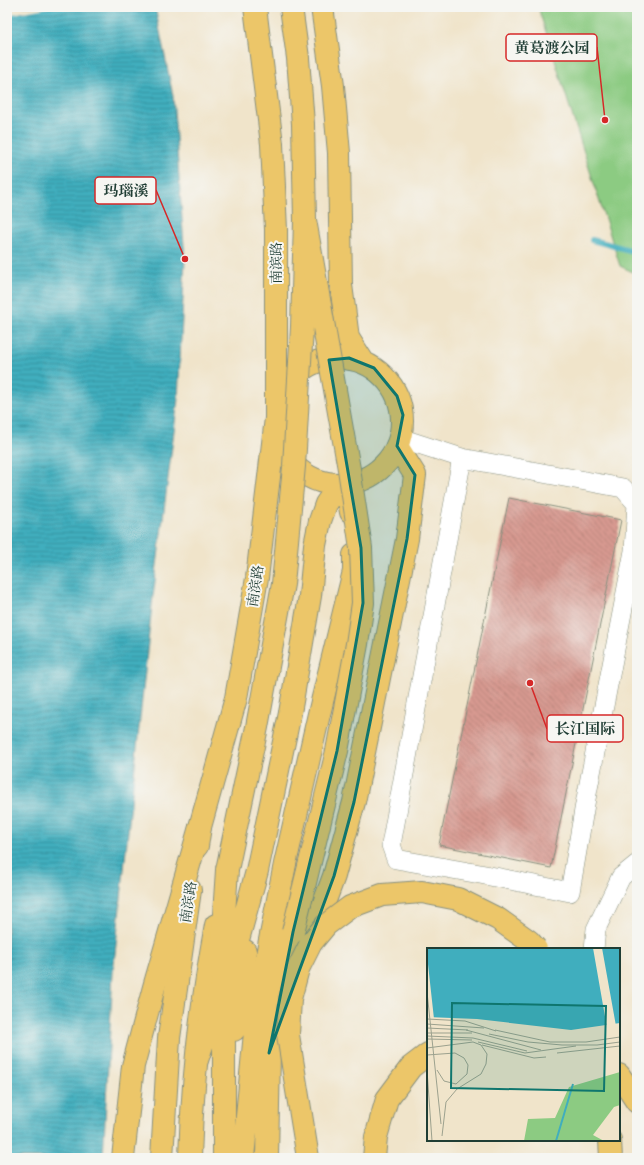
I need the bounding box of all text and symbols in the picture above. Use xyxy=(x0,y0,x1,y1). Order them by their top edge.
callout: 黄葛渡公园 xyxy=(506,34,597,61)
text: 黄葛渡公园 xyxy=(514,39,590,60)
callout: 玛瑙溪 xyxy=(95,177,156,204)
text: 玛瑙溪 xyxy=(103,182,149,203)
street label: 南滨路 xyxy=(268,242,288,284)
street label: 南滨路 xyxy=(244,564,270,609)
callout: 长江国际 xyxy=(547,715,623,742)
text: 长江国际 xyxy=(555,720,615,741)
street label: 南滨路 xyxy=(177,880,203,925)
inset map xyxy=(427,948,620,1141)

